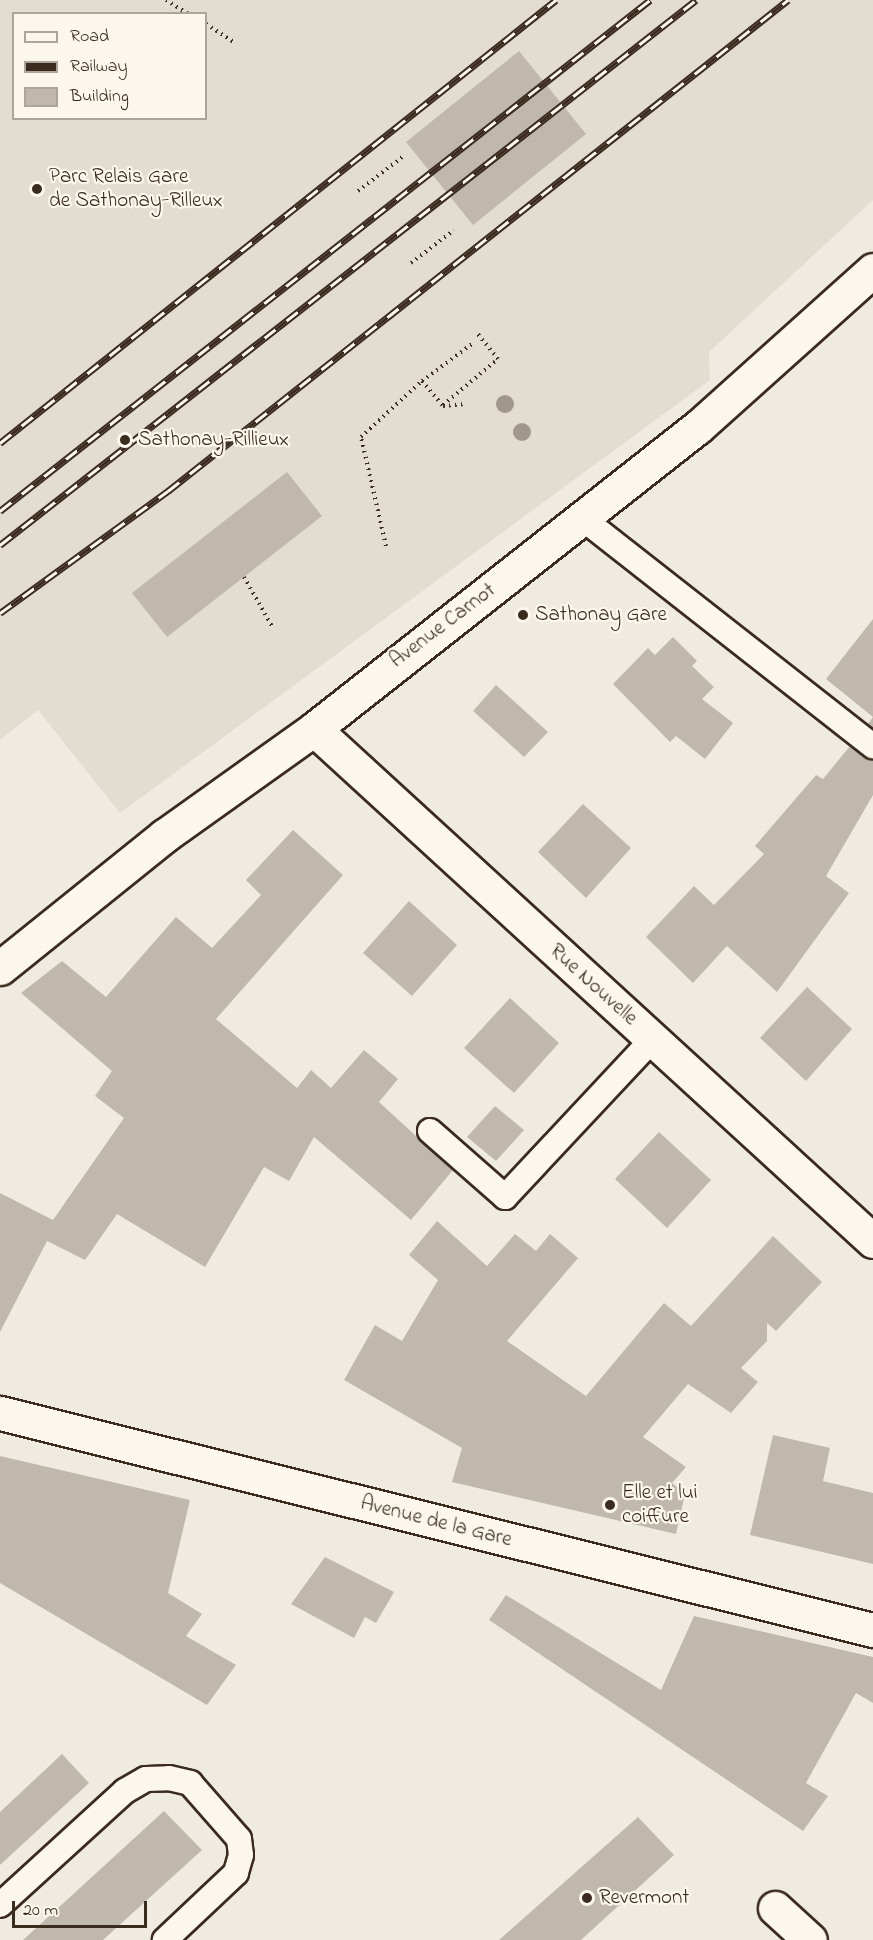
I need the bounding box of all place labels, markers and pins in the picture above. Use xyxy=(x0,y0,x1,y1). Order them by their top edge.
place label: Parc Relais Gare de Sathonay-Rilleux xyxy=(49,164,223,214)
marker: Parc Relais Gare de Sathonay-Rilleux xyxy=(30,182,44,196)
place label: Sathonay-Rillieux xyxy=(138,427,289,453)
marker: Sathonay-Rillieux xyxy=(116,431,134,449)
place label: Sathonay Gare xyxy=(535,602,667,628)
marker: Sathonay Gare xyxy=(516,608,530,622)
place label: Elle et lui coiffure xyxy=(622,1480,697,1530)
marker: Elle et lui coiffure xyxy=(603,1498,617,1512)
place label: Revermont xyxy=(599,1885,689,1911)
marker: Revermont xyxy=(580,1891,594,1905)

